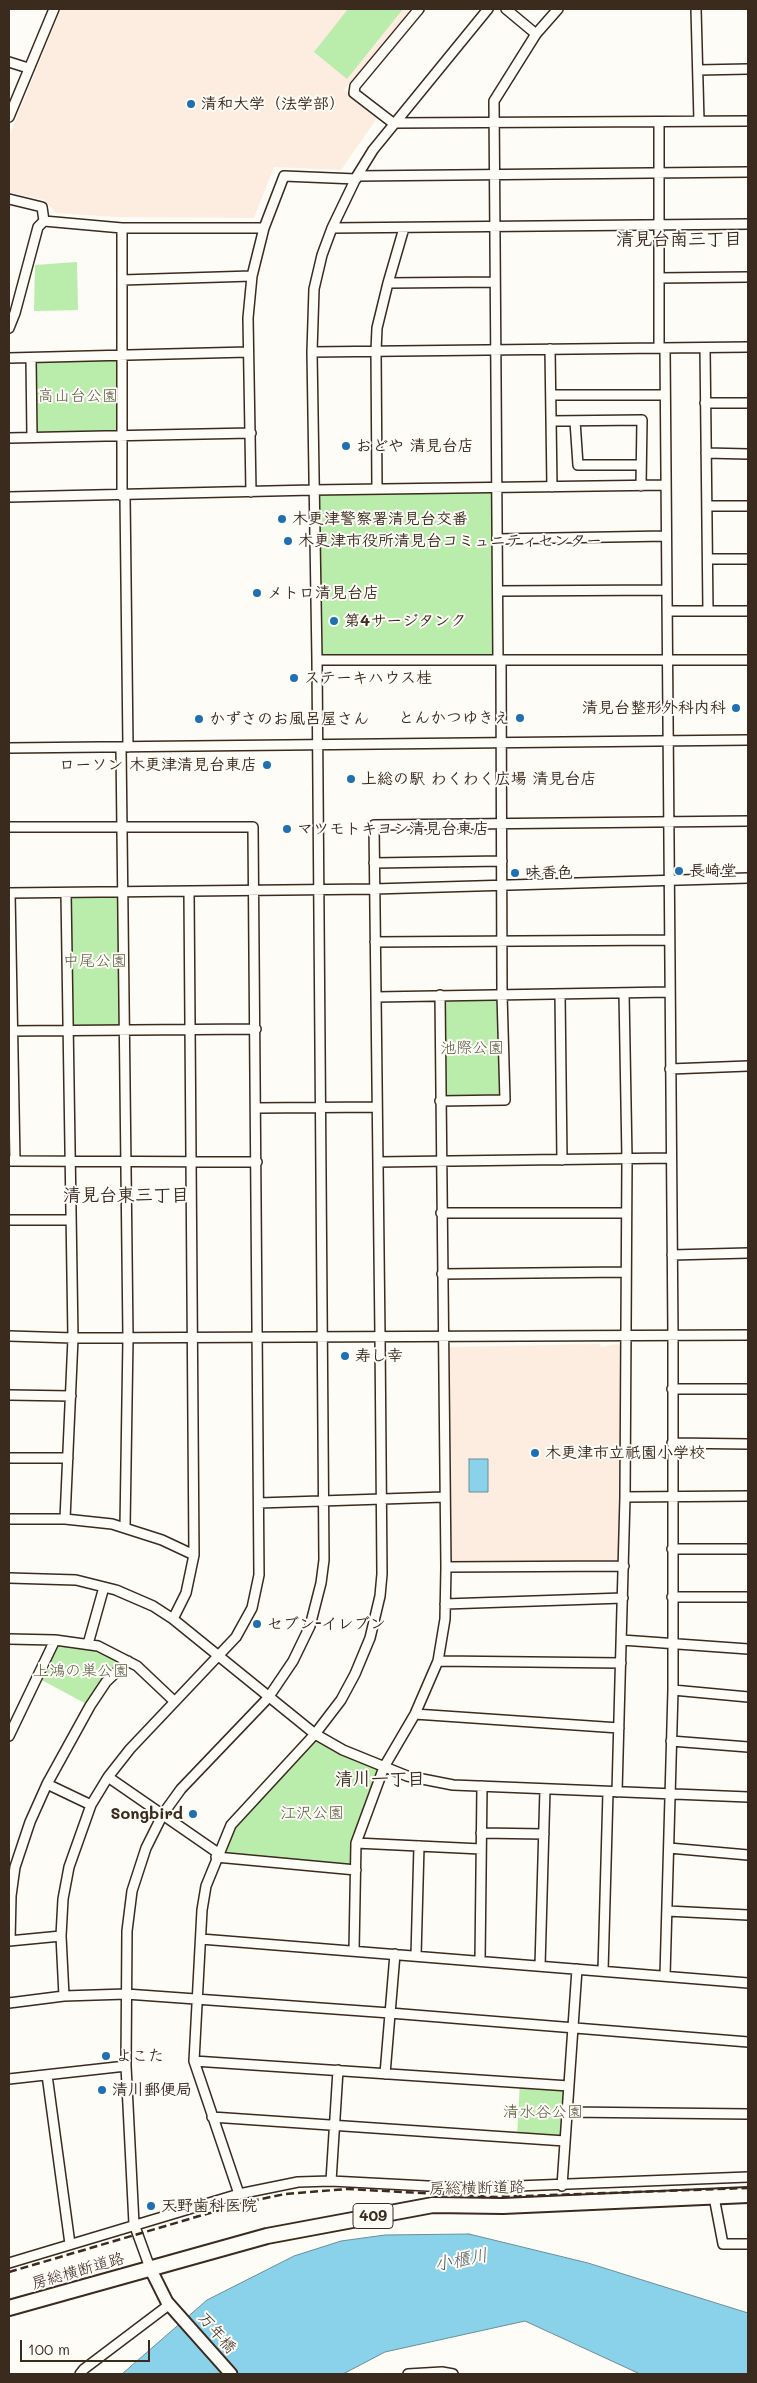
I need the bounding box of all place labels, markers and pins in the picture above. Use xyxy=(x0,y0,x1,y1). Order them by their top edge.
place label: 清和大学（法学部） xyxy=(201,94,345,114)
marker: 清和大学（法学部） xyxy=(185,98,197,110)
place label: おどや 清見台店 xyxy=(356,436,474,456)
marker: おどや 清見台店 xyxy=(340,440,352,452)
place label: 木更津警察署清見台交番 xyxy=(292,509,468,529)
marker: 木更津警察署清見台交番 xyxy=(276,513,288,525)
place label: 木更津市役所清見台コミュニティセンター xyxy=(298,531,602,551)
marker: 木更津市役所清見台コミュニティセンター xyxy=(282,535,294,547)
place label: メトロ清見台店 xyxy=(267,583,379,603)
marker: メトロ清見台店 xyxy=(251,587,263,599)
place label: 第4サージタンク xyxy=(344,611,466,631)
marker: 第4サージタンク xyxy=(328,615,340,627)
place label: ステーキハウス桂 xyxy=(304,668,432,688)
marker: ステーキハウス桂 xyxy=(288,672,300,684)
place label: 清見台整形外科内科 xyxy=(582,698,726,718)
marker: 清見台整形外科内科 xyxy=(730,702,742,714)
place label: とんかつゆきえ xyxy=(398,708,510,728)
place label: かずさのお風呂屋さん xyxy=(209,709,369,729)
marker: とんかつゆきえ xyxy=(514,712,526,724)
marker: かずさのお風呂屋さん xyxy=(193,713,205,725)
place label: ローソン 木更津清見台東店 xyxy=(59,755,257,775)
marker: ローソン 木更津清見台東店 xyxy=(261,759,273,771)
place label: 上総の駅 わくわく広場 清見台店 xyxy=(361,769,597,789)
marker: 上総の駅 わくわく広場 清見台店 xyxy=(345,773,357,785)
place label: マツモトキヨシ清見台東店 xyxy=(297,819,489,839)
marker: マツモトキヨシ清見台東店 xyxy=(281,823,293,835)
place label: 長崎堂 xyxy=(689,861,737,881)
place label: 味香色 xyxy=(525,863,573,883)
marker: 長崎堂 xyxy=(673,865,685,877)
marker: 味香色 xyxy=(509,867,521,879)
place label: 寿し幸 xyxy=(355,1346,403,1366)
marker: 寿し幸 xyxy=(339,1350,351,1362)
place label: 木更津市立祇園小学校 xyxy=(545,1443,705,1463)
marker: 木更津市立祇園小学校 xyxy=(529,1447,541,1459)
place label: セブン-イレブン xyxy=(267,1614,386,1634)
marker: セブン-イレブン xyxy=(251,1618,263,1630)
place label: Songbird xyxy=(111,1804,183,1824)
marker: Songbird xyxy=(187,1808,199,1820)
place label: よこた xyxy=(116,2046,164,2066)
marker: よこた xyxy=(100,2050,112,2062)
place label: 清川郵便局 xyxy=(112,2080,192,2100)
marker: 清川郵便局 xyxy=(96,2084,108,2096)
place label: 天野歯科医院 xyxy=(161,2196,257,2216)
marker: 天野歯科医院 xyxy=(145,2200,157,2212)

